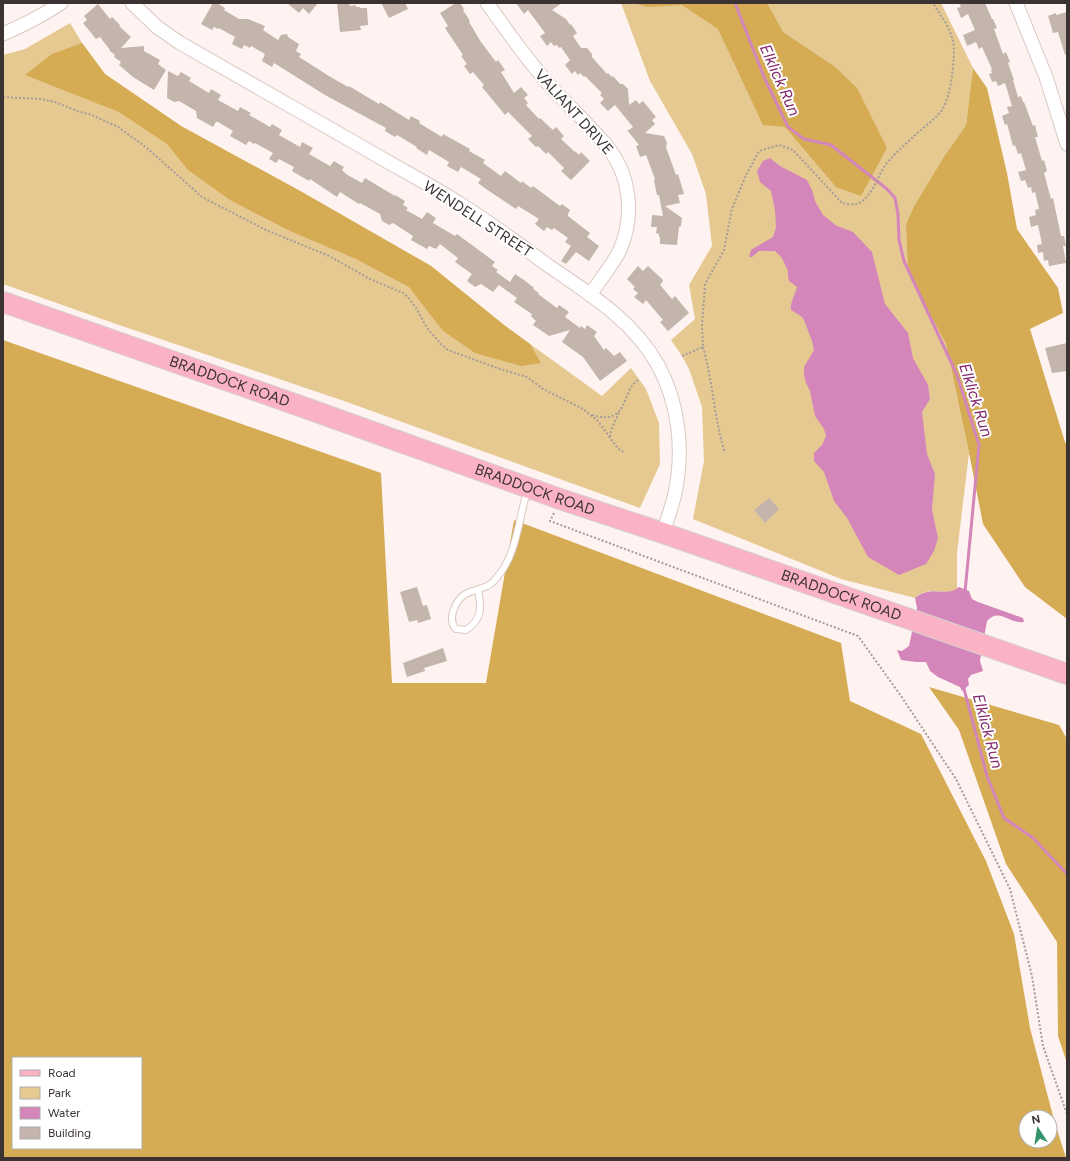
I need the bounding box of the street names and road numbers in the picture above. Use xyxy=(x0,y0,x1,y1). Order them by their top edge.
street label: VALIANT DRIVE xyxy=(531,66,617,158)
street label: WENDELL STREET xyxy=(420,177,536,261)
street label: BRADDOCK ROAD xyxy=(167,352,292,411)
street label: BRADDOCK ROAD xyxy=(472,460,597,519)
street label: BRADDOCK ROAD xyxy=(779,566,904,624)

